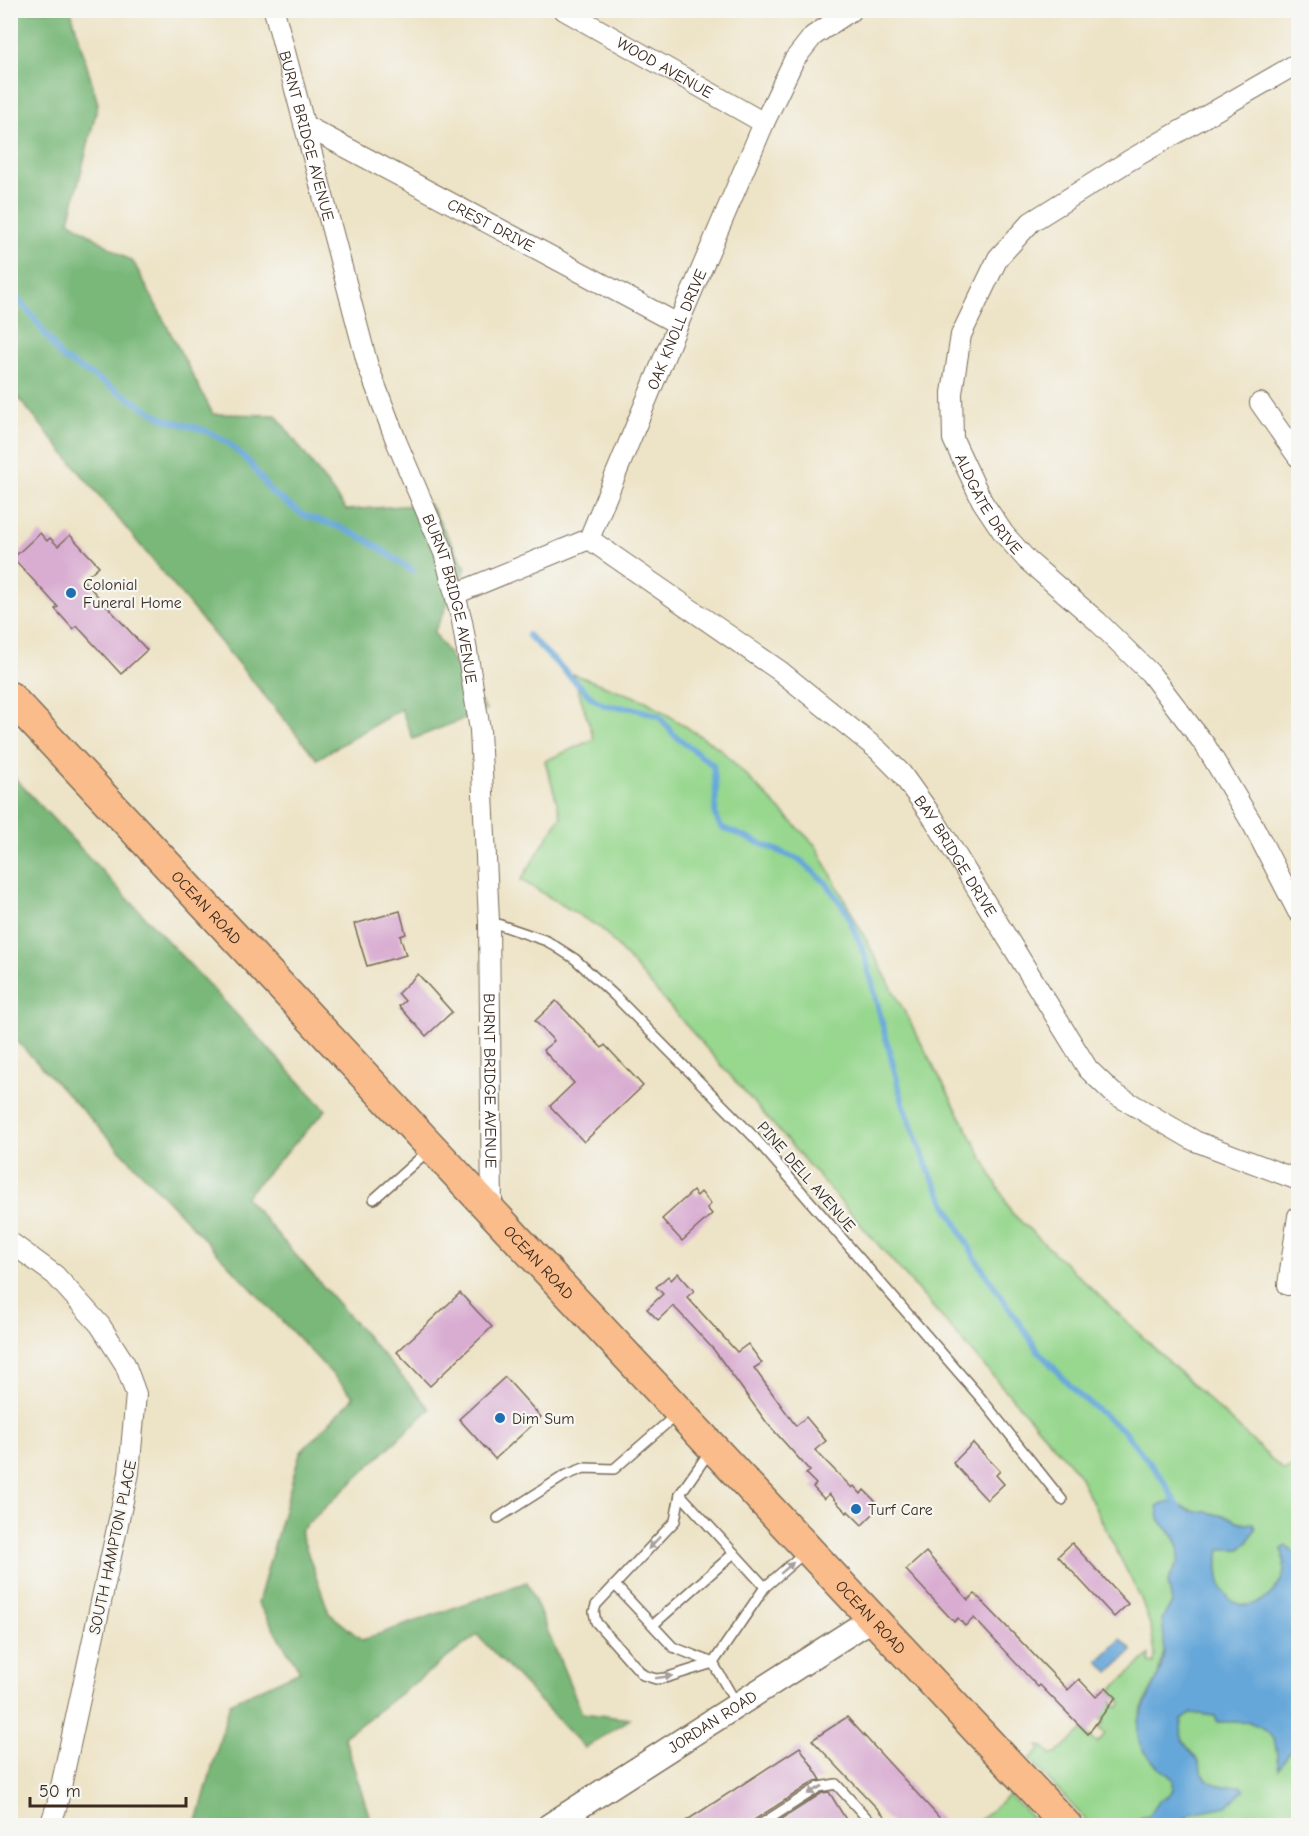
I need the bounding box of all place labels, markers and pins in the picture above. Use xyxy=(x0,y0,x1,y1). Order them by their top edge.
place label: Colonial Funeral Home xyxy=(83,576,182,612)
marker: Colonial Funeral Home xyxy=(64,586,78,600)
place label: Dim Sum xyxy=(512,1410,575,1428)
marker: Dim Sum xyxy=(493,1411,507,1425)
place label: Turf Care xyxy=(868,1501,933,1519)
marker: Turf Care xyxy=(849,1502,863,1516)

